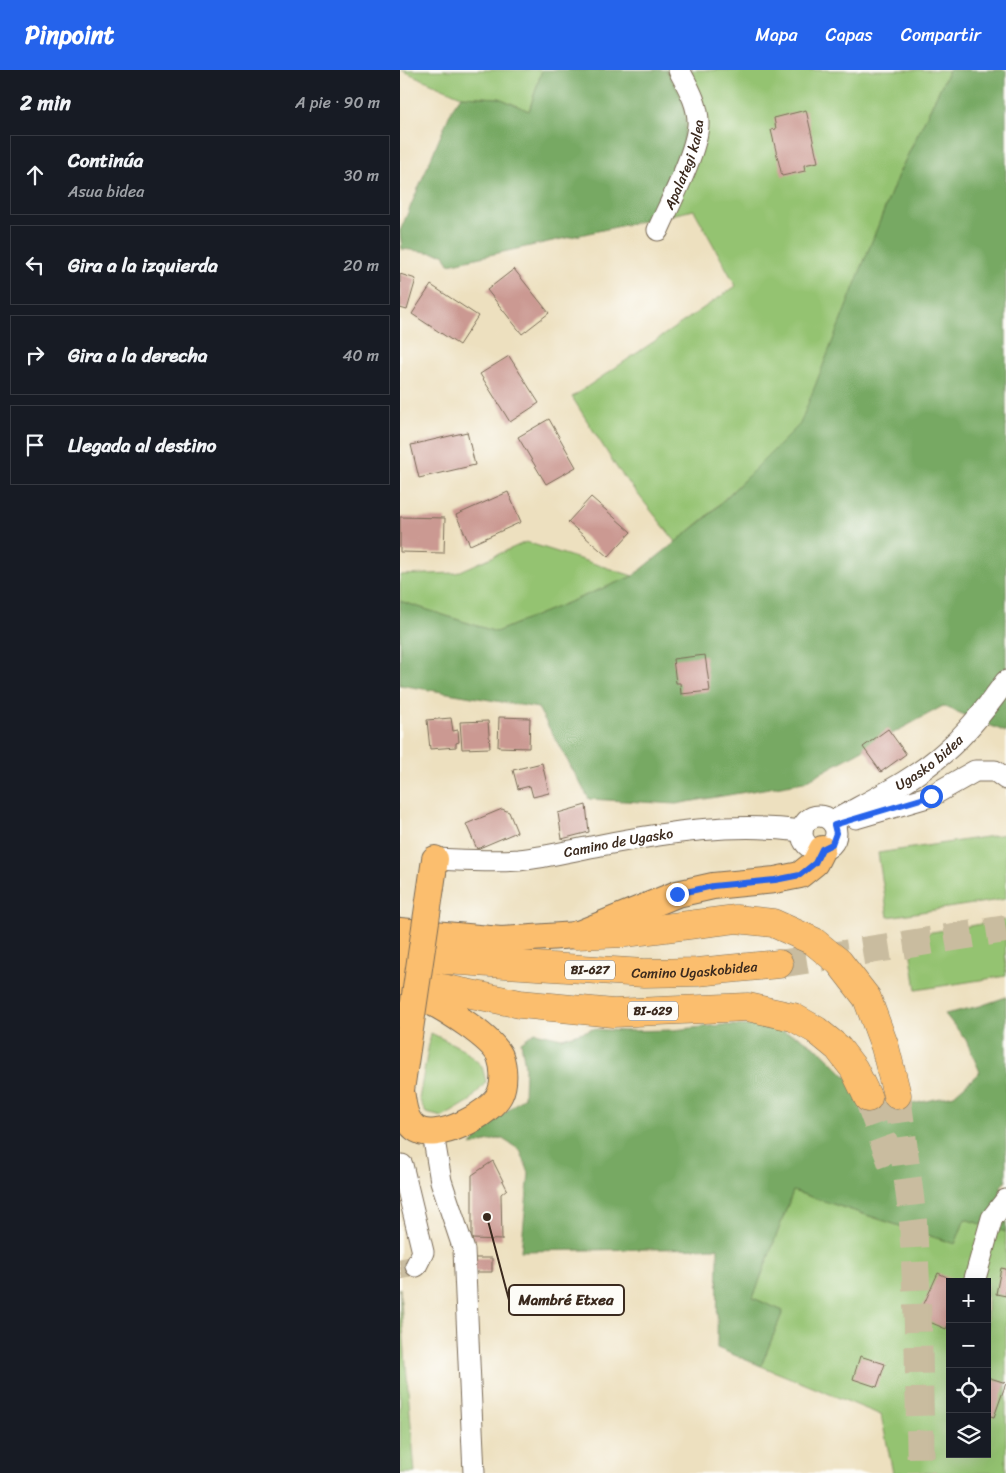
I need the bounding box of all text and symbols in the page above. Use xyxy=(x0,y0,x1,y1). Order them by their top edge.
text: Pinpoint xyxy=(25,14,114,56)
text: Mapa xyxy=(755,19,798,51)
text: Capas xyxy=(826,19,873,51)
text: Compartir xyxy=(901,19,981,51)
text: 2 min xyxy=(20,84,71,122)
text: A pie · 90 m xyxy=(295,88,380,117)
street label: Apalategi kalea xyxy=(657,120,711,215)
text: Continúa xyxy=(68,144,143,177)
icon: ahead xyxy=(21,161,49,189)
text: 30 m xyxy=(344,161,379,190)
text: Asua bidea xyxy=(68,177,144,206)
text: Gira a la izquierda xyxy=(68,249,218,282)
icon: left xyxy=(21,251,49,279)
text: 20 m xyxy=(343,251,379,280)
text: Gira a la derecha xyxy=(68,339,207,372)
icon: right xyxy=(21,341,49,369)
text: 40 m xyxy=(342,341,379,370)
text: Llegada al destino xyxy=(68,429,217,462)
icon: arrive xyxy=(21,431,49,459)
street label: Ugasko bidea xyxy=(890,728,970,798)
route start xyxy=(920,785,943,808)
street label: Camino de Ugasko xyxy=(561,821,675,865)
route end xyxy=(666,883,689,906)
street label: Camino Ugaskobidea xyxy=(631,954,759,986)
road number: BI-627 xyxy=(565,960,615,980)
road number: BI-629 xyxy=(628,1001,678,1020)
map controls xyxy=(946,1278,991,1458)
button: + xyxy=(946,1278,991,1323)
callout: Mambré Etxea xyxy=(509,1285,624,1315)
text: Mambré Etxea xyxy=(518,1287,614,1313)
button: − xyxy=(946,1323,991,1368)
button: locate xyxy=(946,1368,991,1413)
button: layers xyxy=(946,1413,991,1458)

